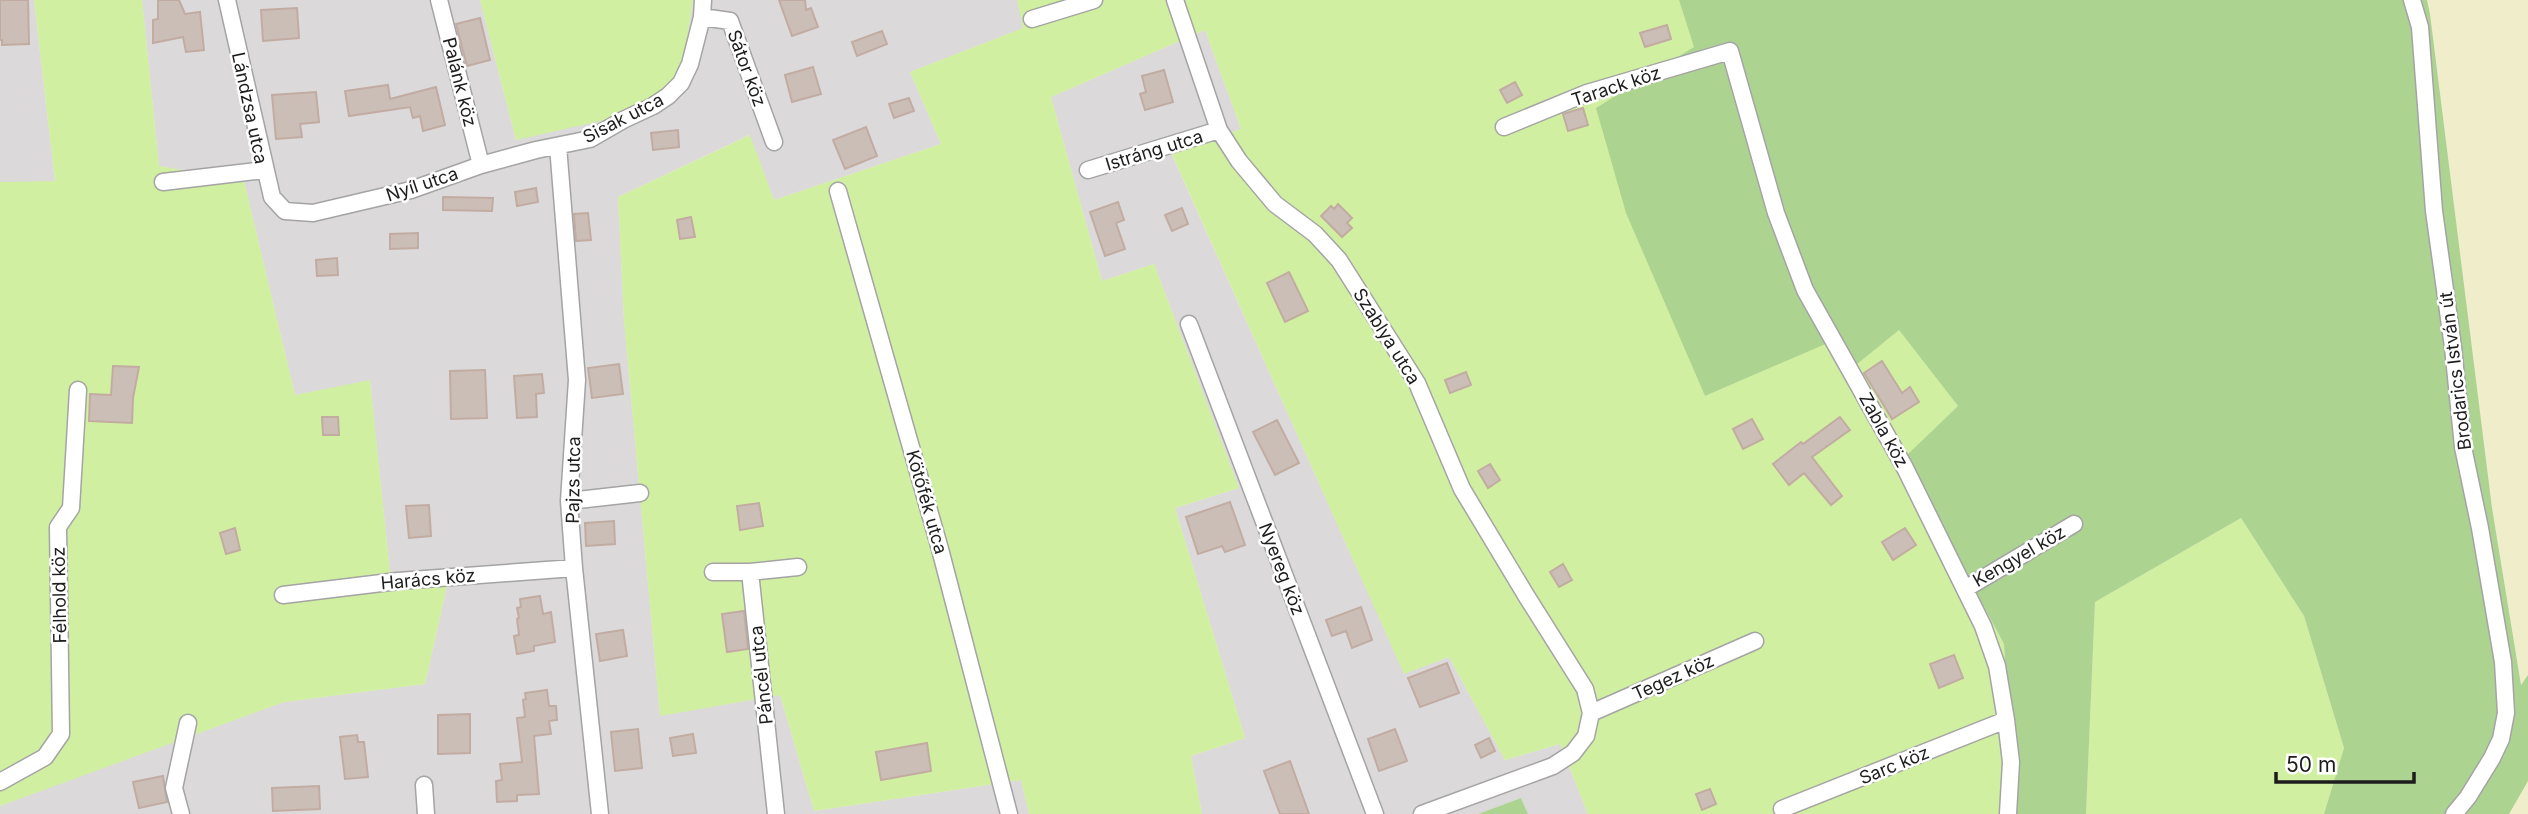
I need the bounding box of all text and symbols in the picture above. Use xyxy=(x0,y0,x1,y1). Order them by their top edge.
street label: Sátor köz xyxy=(723,27,771,109)
street label: Palánk köz xyxy=(439,35,481,129)
street label: Lándzsa utca xyxy=(228,50,272,166)
street label: Tarack köz xyxy=(1569,62,1663,110)
street label: Sisak utca xyxy=(579,89,667,147)
street label: Istráng utca xyxy=(1103,125,1205,175)
street label: Nyíl utca xyxy=(383,163,461,205)
street label: Szablya utca xyxy=(1349,284,1425,388)
street label: Brodarics István út xyxy=(2435,291,2475,451)
street label: Zabla köz xyxy=(1855,389,1913,471)
street label: Pajzs utca xyxy=(562,436,584,524)
street label: Kötőfék utca xyxy=(902,448,952,556)
street label: Nyereg köz xyxy=(1255,520,1309,618)
street label: Kengyel köz xyxy=(1969,521,2069,591)
street label: Félhold köz xyxy=(48,547,70,643)
street label: Harács köz xyxy=(380,564,476,594)
street label: Páncél utca xyxy=(745,624,777,726)
street label: Tegez köz xyxy=(1629,650,1717,704)
scale bar xyxy=(2276,740,2414,784)
street label: Sarc köz xyxy=(1856,742,1932,788)
text: 50 m xyxy=(2286,752,2336,777)

